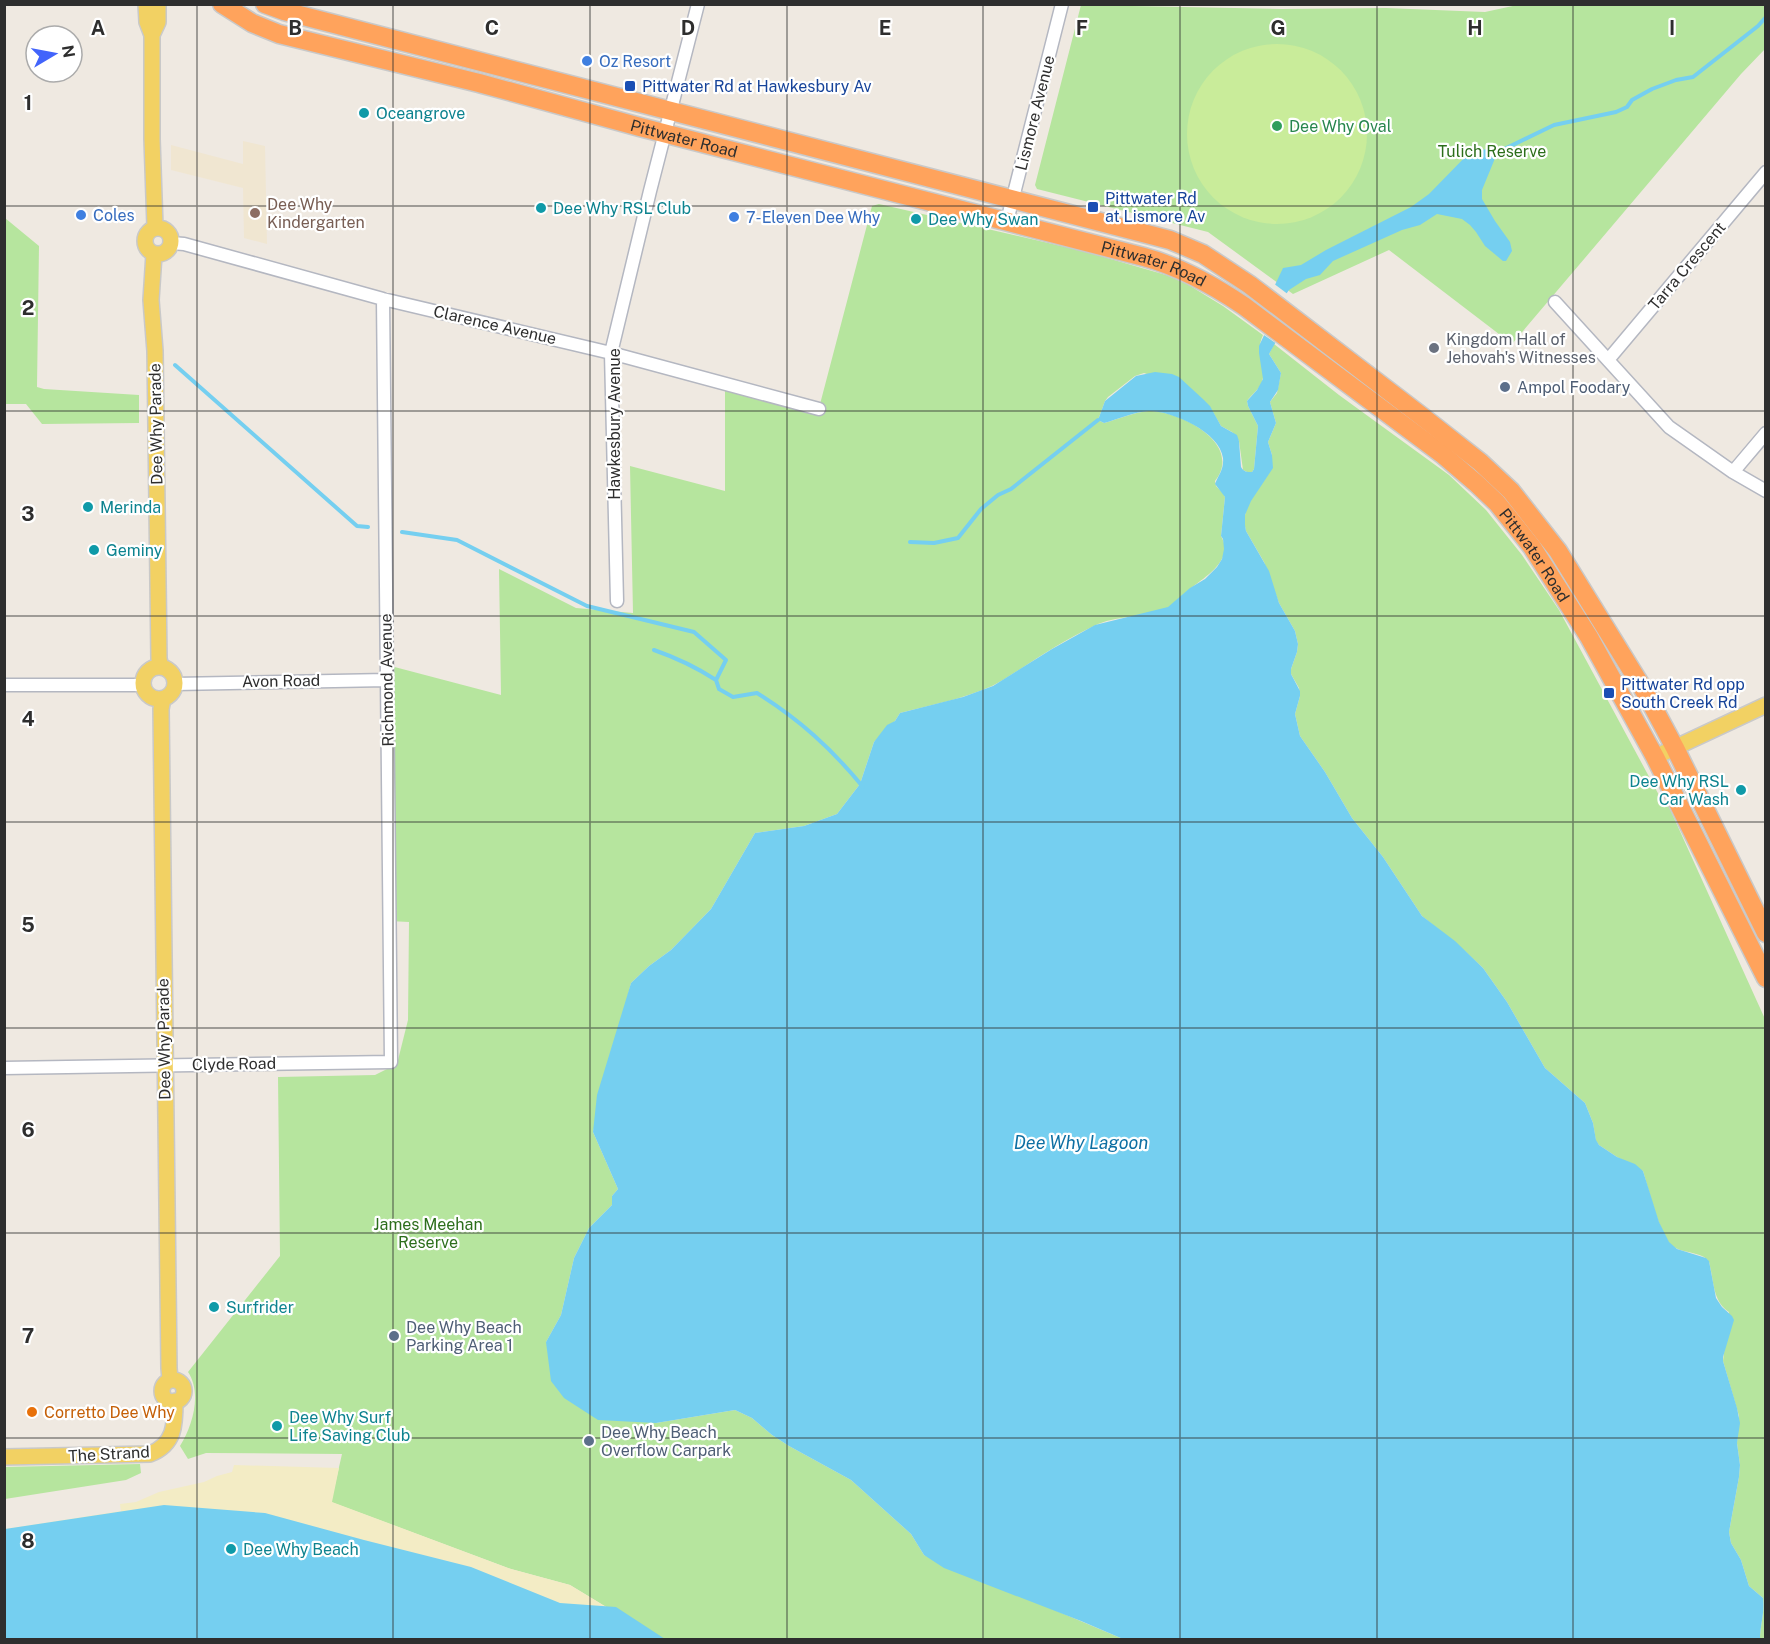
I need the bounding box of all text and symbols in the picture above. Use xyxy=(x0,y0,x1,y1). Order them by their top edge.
text: A xyxy=(91,16,105,40)
text: B xyxy=(288,16,302,40)
text: C xyxy=(485,16,499,40)
text: D xyxy=(681,16,695,40)
text: E xyxy=(879,16,891,40)
text: F xyxy=(1076,16,1088,40)
text: G xyxy=(1270,16,1286,40)
text: H xyxy=(1467,16,1483,40)
text: I xyxy=(1669,16,1675,40)
north arrow xyxy=(24,24,84,84)
text: N xyxy=(58,44,79,59)
place label: Oz Resort xyxy=(599,52,671,71)
street label: Lismore Avenue xyxy=(1011,53,1059,173)
marker: Oz Resort xyxy=(580,54,594,68)
place label: Pittwater Rd at Hawkesbury Av xyxy=(642,77,872,96)
marker: Pittwater Rd at Hawkesbury Av xyxy=(623,79,637,93)
text: 1 xyxy=(24,91,32,115)
place label: Oceangrove xyxy=(376,104,465,123)
marker: Oceangrove xyxy=(357,106,371,120)
street label: Pittwater Road xyxy=(628,115,740,161)
place label: Dee Why Oval xyxy=(1289,117,1392,136)
marker: Dee Why Oval xyxy=(1270,119,1284,133)
park label: Tulich Reserve xyxy=(1438,142,1546,161)
place label: Pittwater Rd at Lismore Av xyxy=(1105,189,1205,226)
place label: Dee Why Kindergarten xyxy=(267,195,365,232)
place label: Dee Why RSL Club xyxy=(553,199,691,218)
marker: Pittwater Rd at Lismore Av xyxy=(1086,200,1100,214)
marker: Dee Why RSL Club xyxy=(534,201,548,215)
place label: Coles xyxy=(93,206,135,225)
marker: Dee Why Kindergarten xyxy=(248,206,262,220)
marker: Coles xyxy=(74,208,88,222)
place label: 7-Eleven Dee Why xyxy=(746,208,881,227)
marker: 7-Eleven Dee Why xyxy=(727,210,741,224)
place label: Dee Why Swan xyxy=(928,210,1038,229)
marker: Dee Why Swan xyxy=(909,212,923,226)
street label: Tarra Crescent xyxy=(1645,218,1729,314)
street label: Pittwater Road xyxy=(1099,237,1209,290)
text: 2 xyxy=(22,296,34,320)
street label: Clarence Avenue xyxy=(432,302,558,348)
place label: Kingdom Hall of Jehovah's Witnesses xyxy=(1446,330,1596,367)
marker: Kingdom Hall of Jehovah's Witnesses xyxy=(1427,341,1441,355)
street label: Hawkesbury Avenue xyxy=(605,348,624,500)
street label: Dee Why Parade xyxy=(145,363,167,485)
place label: Ampol Foodary xyxy=(1517,378,1631,397)
marker: Ampol Foodary xyxy=(1498,380,1512,394)
place label: Merinda xyxy=(100,498,161,517)
marker: Merinda xyxy=(81,500,95,514)
text: 3 xyxy=(21,502,35,526)
street label: Pittwater Road xyxy=(1495,504,1574,605)
place label: Geminy xyxy=(106,541,163,560)
marker: Geminy xyxy=(87,543,101,557)
street label: Richmond Avenue xyxy=(376,613,398,747)
street label: Avon Road xyxy=(242,671,320,691)
place label: Pittwater Rd opp South Creek Rd xyxy=(1621,675,1745,712)
marker: Pittwater Rd opp South Creek Rd xyxy=(1602,686,1616,700)
text: 4 xyxy=(21,707,35,731)
place label: Dee Why RSL Car Wash xyxy=(1629,772,1729,809)
marker: Dee Why RSL Car Wash xyxy=(1734,783,1748,797)
text: 5 xyxy=(21,913,35,937)
street label: Dee Why Parade xyxy=(153,978,175,1100)
street label: Clyde Road xyxy=(192,1054,276,1074)
text: 6 xyxy=(21,1118,35,1142)
water label: Dee Why Lagoon xyxy=(1014,1132,1148,1153)
park label: James Meehan Reserve xyxy=(373,1215,483,1252)
place label: Surfrider xyxy=(226,1298,294,1317)
marker: Surfrider xyxy=(207,1300,221,1314)
place label: Dee Why Beach Parking Area 1 xyxy=(406,1318,522,1355)
text: 7 xyxy=(22,1324,34,1348)
marker: Dee Why Beach Parking Area 1 xyxy=(387,1329,401,1343)
place label: Corretto Dee Why xyxy=(44,1403,175,1422)
marker: Corretto Dee Why xyxy=(25,1405,39,1419)
place label: Dee Why Surf Life Saving Club xyxy=(289,1408,410,1445)
marker: Dee Why Surf Life Saving Club xyxy=(270,1419,284,1433)
place label: Dee Why Beach Overflow Carpark xyxy=(601,1423,731,1460)
marker: Dee Why Beach Overflow Carpark xyxy=(582,1434,596,1448)
street label: The Strand xyxy=(68,1442,150,1466)
text: 8 xyxy=(21,1529,35,1553)
place label: Dee Why Beach xyxy=(243,1540,359,1559)
marker: Dee Why Beach xyxy=(224,1542,238,1556)

